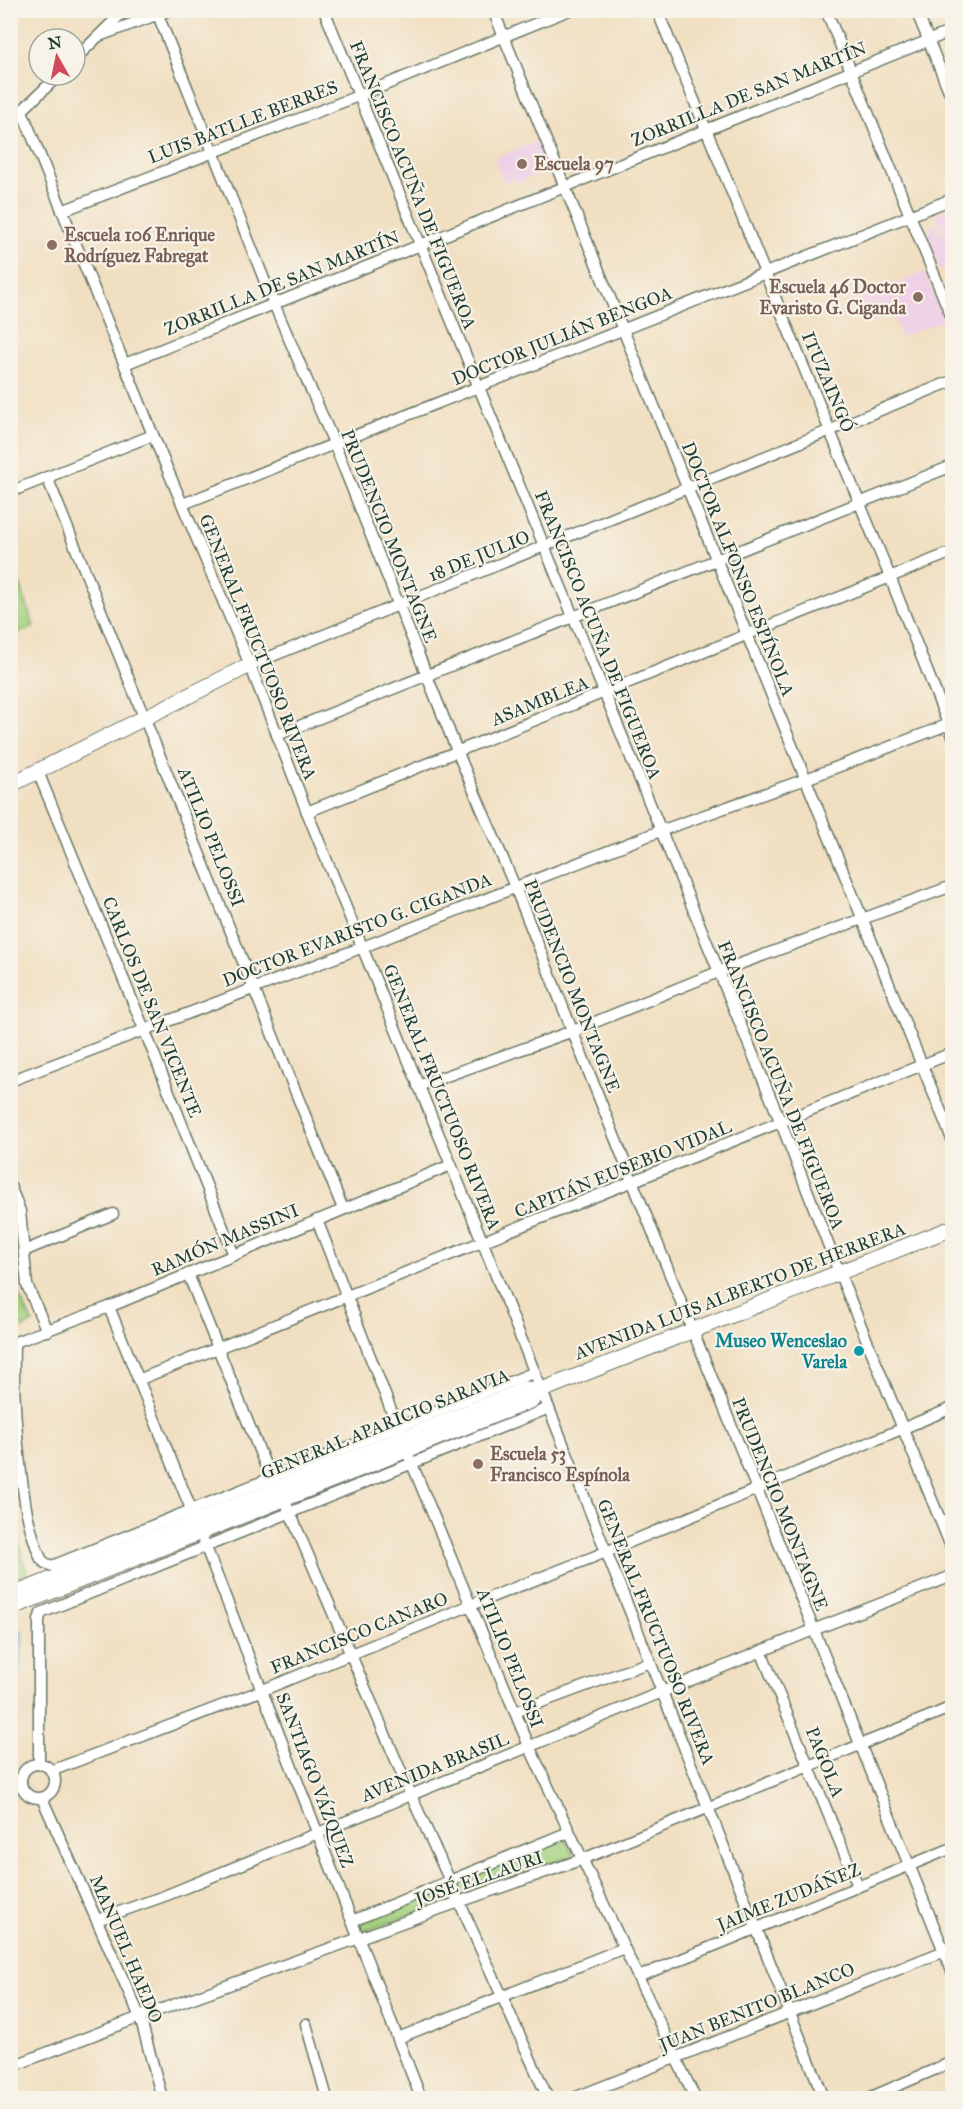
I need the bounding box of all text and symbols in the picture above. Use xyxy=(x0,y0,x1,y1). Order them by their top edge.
north arrow xyxy=(27,27,87,87)
text: N xyxy=(47,32,63,53)
street label: ZORRILLA DE SAN MARTÍN xyxy=(627,35,870,151)
street label: FRANCISCO ACUÑA DE FIGUEROA xyxy=(345,37,482,333)
street label: LUIS BATLLE BERRES xyxy=(145,76,341,168)
place label: Escuela 97 xyxy=(534,153,614,176)
marker: Escuela 97 xyxy=(515,157,529,171)
place label: Escuela 106 Enrique Rodríguez Fabregat xyxy=(64,224,216,268)
street label: ZORRILLA DE SAN MARTÍN xyxy=(160,224,403,340)
marker: Escuela 106 Enrique Rodríguez Fabregat xyxy=(45,238,59,252)
place label: Escuela 46 Doctor Evaristo G. Ciganda xyxy=(759,276,907,320)
street label: DOCTOR JULIÁN BENGOA xyxy=(448,280,675,391)
marker: Escuela 46 Doctor Evaristo G. Ciganda xyxy=(911,290,925,304)
street label: ITUZAINGÓ xyxy=(797,328,861,436)
street label: PRUDENCIO MONTAGNE xyxy=(336,426,442,646)
street label: DOCTOR ALFONSO ESPÍNOLA xyxy=(677,438,801,699)
street label: FRANCISCO ACUÑA DE FIGUEROA xyxy=(530,487,667,783)
street label: GENERAL FRUCTUOSO RIVERA xyxy=(194,511,322,783)
street label: 18 DE JULIO xyxy=(425,526,533,587)
street label: ASAMBLEA xyxy=(487,671,592,731)
street label: ATILIO PELOSSI xyxy=(173,763,249,910)
street label: DOCTOR EVARISTO G. CIGANDA xyxy=(219,868,495,992)
street label: PRUDENCIO MONTAGNE xyxy=(519,876,625,1096)
street label: CARLOS DE SAN VICENTE xyxy=(98,893,207,1121)
street label: FRANCISCO ACUÑA DE FIGUEROA xyxy=(713,937,850,1233)
street label: GENERAL FRUCTUOSO RIVERA xyxy=(378,961,506,1233)
street label: CAPITÁN EUSEBIO VIDAL xyxy=(511,1113,735,1223)
street label: RAMÓN MASSINI xyxy=(147,1197,302,1281)
street label: AVENIDA LUIS ALBERTO DE HERRERA xyxy=(570,1218,909,1365)
place label: Museo Wenceslao Varela xyxy=(715,1330,847,1373)
marker: Museo Wenceslao Varela xyxy=(852,1344,866,1358)
street label: GENERAL APARICIO SARAVIA xyxy=(258,1364,512,1484)
street label: PRUDENCIO MONTAGNE xyxy=(727,1394,833,1614)
place label: Escuela 53 Francisco Espínola xyxy=(490,1443,630,1487)
marker: Escuela 53 Francisco Espínola xyxy=(471,1457,485,1471)
street label: GENERAL FRUCTUOSO RIVERA xyxy=(592,1496,720,1768)
street label: ATILIO PELOSSI xyxy=(472,1584,548,1731)
street label: FRANCISCO CANARO xyxy=(267,1587,451,1679)
street label: SANTIAGO VÁZQUEZ xyxy=(271,1689,360,1871)
street label: PAGOLA xyxy=(801,1724,849,1800)
street label: AVENIDA BRASIL xyxy=(357,1727,513,1807)
street label: JOSÉ ELLAURI xyxy=(410,1844,546,1912)
street label: JAIME ZUDÁÑEZ xyxy=(711,1856,864,1938)
street label: MANUEL HAEDO xyxy=(85,1872,167,2026)
street label: JUAN BENITO BLANCO xyxy=(654,1958,858,2058)

